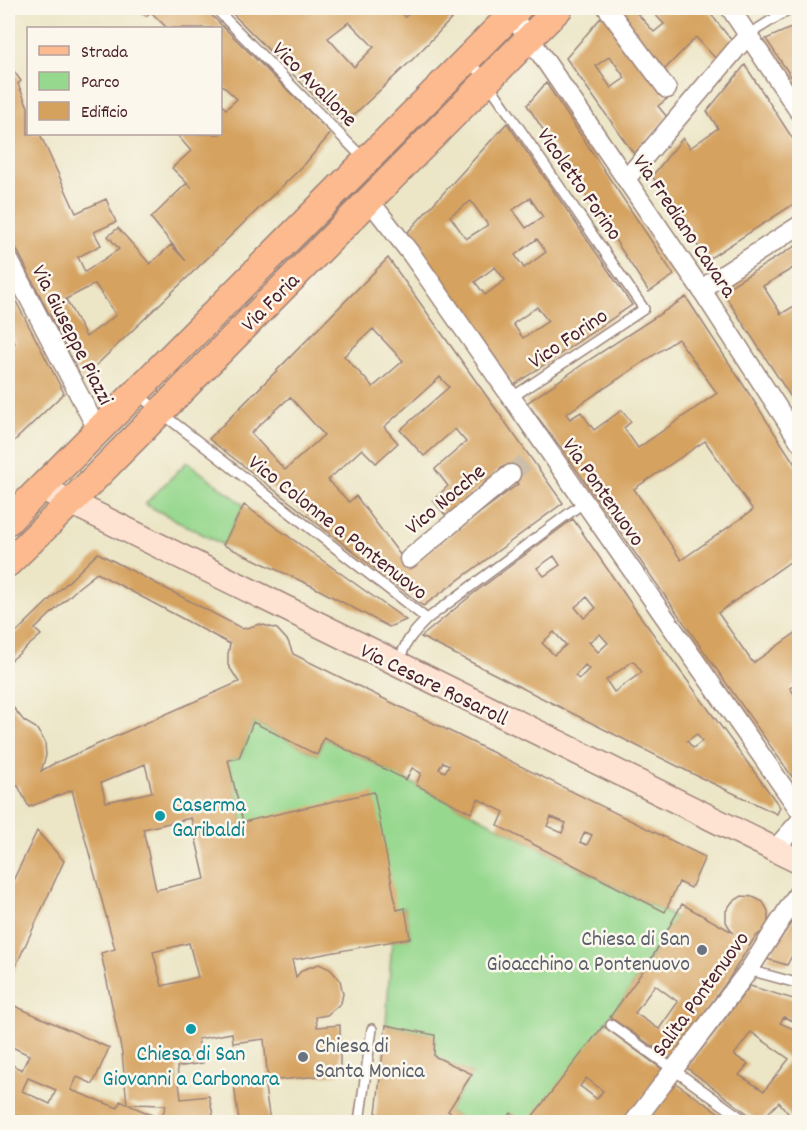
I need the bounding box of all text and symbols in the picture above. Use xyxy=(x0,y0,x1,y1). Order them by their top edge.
legend xyxy=(27,27,222,135)
street label: Vico Avallone xyxy=(264,36,363,135)
text: Strada xyxy=(81,41,128,66)
text: Parco xyxy=(81,71,120,96)
text: Edificio xyxy=(81,101,128,126)
street label: Vicoletto Forino xyxy=(528,122,628,248)
street label: Via Frediano Cavara xyxy=(624,149,743,305)
street label: Via Giuseppe Piazzi xyxy=(22,260,120,411)
street label: Via Foria xyxy=(235,267,308,340)
street label: Vico Forino xyxy=(523,302,615,378)
street label: Via Pontenuovo xyxy=(553,432,651,554)
street label: Vico Colonne a Pontenuovo xyxy=(240,449,433,609)
street label: Vico Nocche xyxy=(399,458,493,544)
street label: Via Cesare Rosaroll xyxy=(354,637,513,735)
place label: Caserma Garibaldi xyxy=(172,791,246,847)
marker: Caserma Garibaldi xyxy=(153,809,167,823)
place label: Chiesa di San Gioacchino a Pontenuovo xyxy=(486,925,690,981)
street label: Salita Pontenuovo xyxy=(646,926,758,1064)
marker: Chiesa di San Gioacchino a Pontenuovo xyxy=(695,943,709,957)
marker: Chiesa di San Giovanni a Carbonara xyxy=(184,1022,198,1036)
place label: Chiesa di Santa Monica xyxy=(315,1032,425,1088)
place label: Chiesa di San Giovanni a Carbonara xyxy=(103,1040,280,1096)
marker: Chiesa di Santa Monica xyxy=(296,1050,310,1064)

